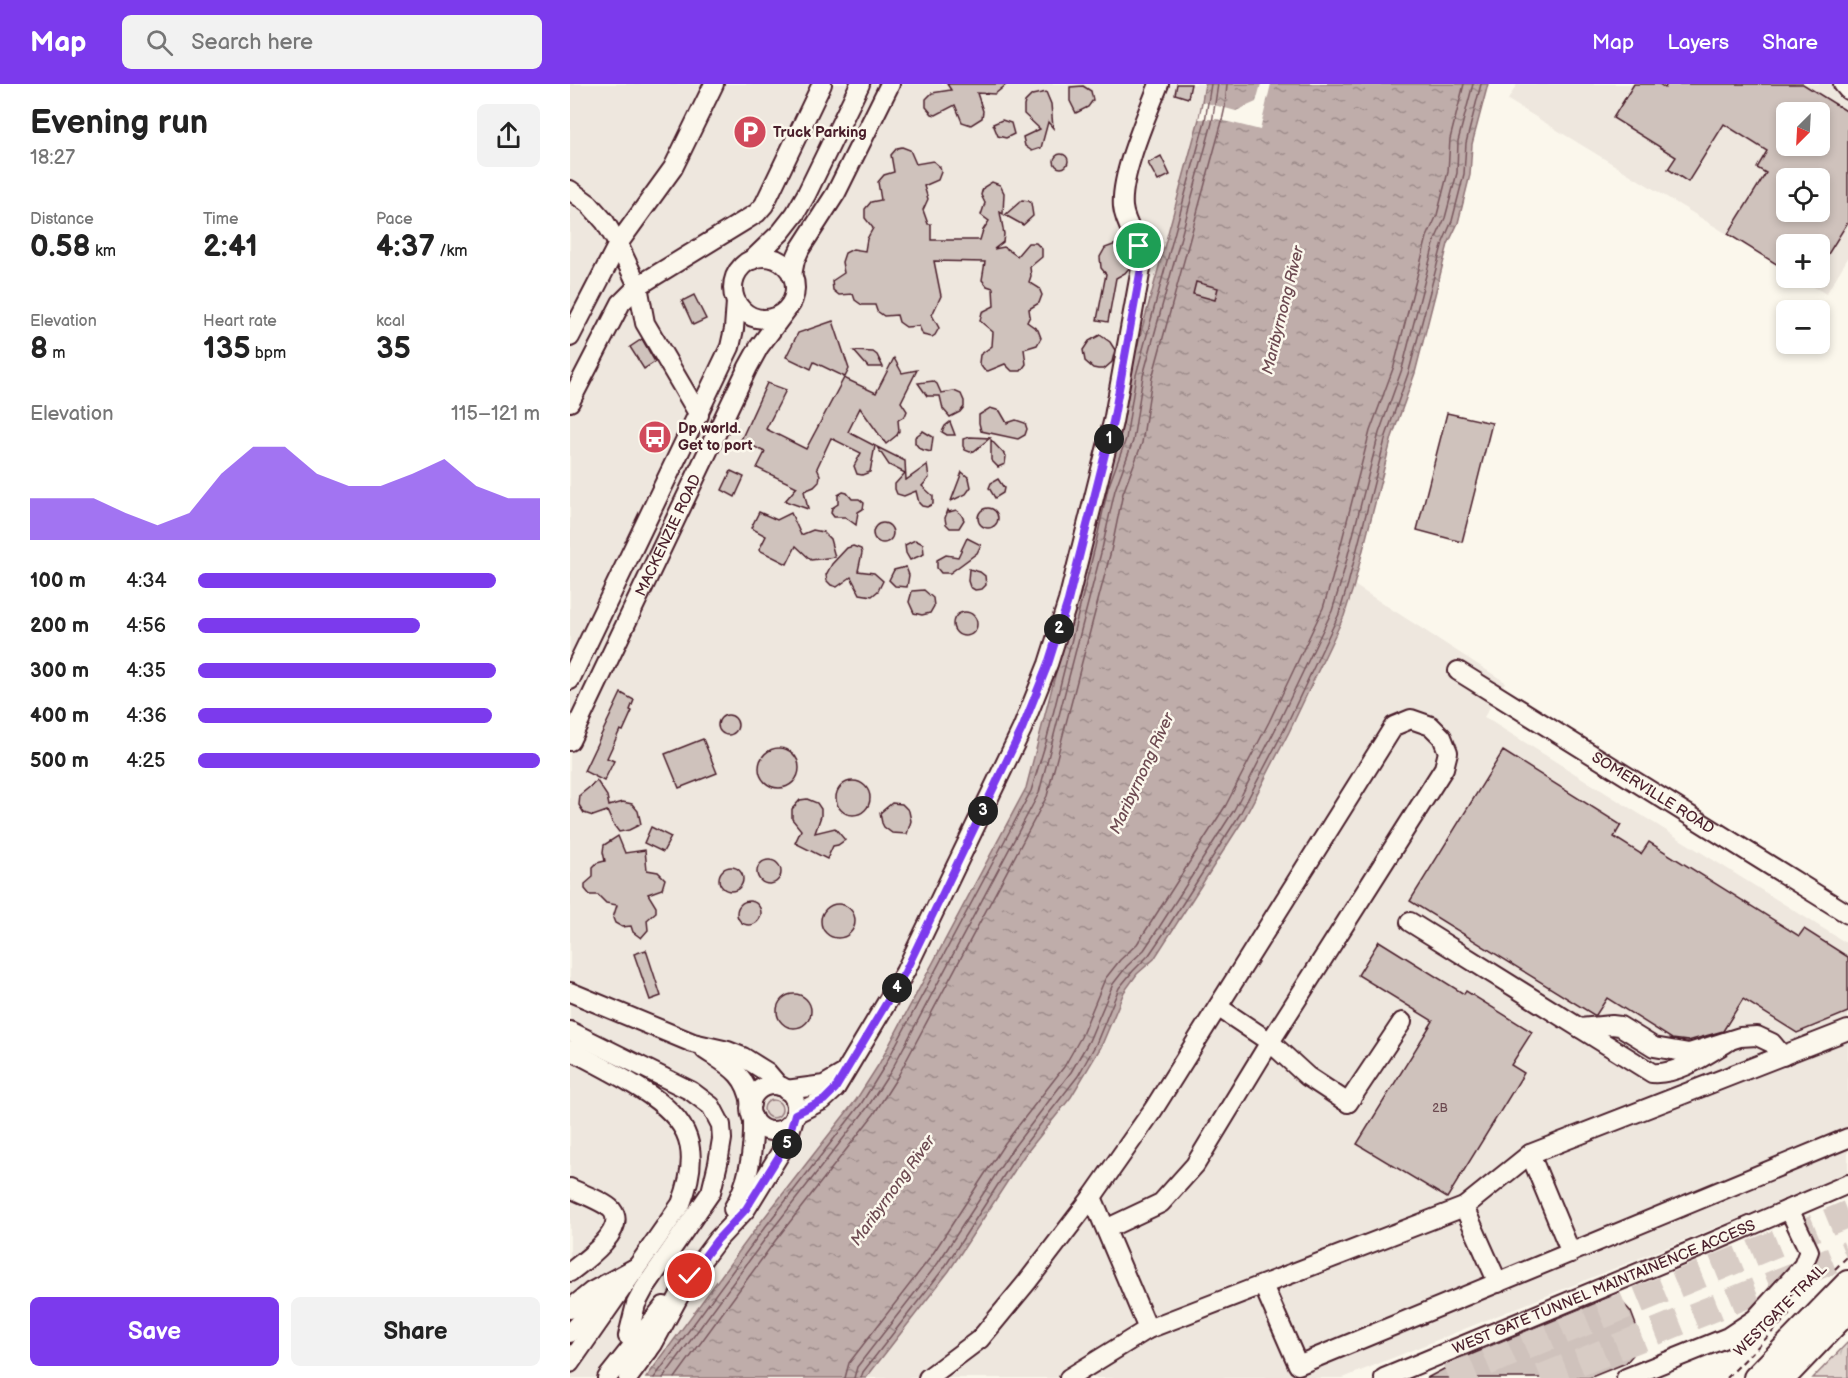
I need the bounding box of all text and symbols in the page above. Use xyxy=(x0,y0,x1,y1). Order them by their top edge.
search box xyxy=(122,15,542,69)
text: Map xyxy=(30,26,86,59)
icon: search xyxy=(143,26,176,59)
text: Search here xyxy=(191,29,313,56)
text: Map xyxy=(1592,30,1634,55)
text: Layers xyxy=(1667,30,1729,55)
text: Share xyxy=(1762,30,1818,55)
north arrow xyxy=(1776,102,1830,156)
map controls xyxy=(1776,102,1830,354)
text: Evening run xyxy=(30,103,208,143)
button: share xyxy=(477,104,540,167)
parking icon: Truck Parking xyxy=(732,114,768,150)
place label: Truck Parking xyxy=(773,123,867,142)
text: 18:27 xyxy=(30,146,75,170)
button: locate xyxy=(1776,168,1830,222)
text: Distance xyxy=(30,210,94,229)
text: Time xyxy=(203,210,238,229)
text: Pace xyxy=(376,210,412,229)
pin xyxy=(1113,220,1164,271)
text: 0.58 xyxy=(30,229,91,265)
text: 2:41 xyxy=(203,229,258,265)
text: 4:37 xyxy=(376,229,435,265)
icon: arrive xyxy=(1122,229,1155,262)
button: + xyxy=(1776,234,1830,288)
text: km xyxy=(91,242,116,261)
text: /km xyxy=(435,242,468,261)
water label: Maribyrnong River xyxy=(1258,243,1309,376)
button: − xyxy=(1776,300,1830,354)
text: Elevation xyxy=(30,312,97,331)
text: Heart rate xyxy=(203,312,277,331)
text: kcal xyxy=(376,312,405,331)
text: 8 xyxy=(30,331,48,367)
text: 135 xyxy=(203,331,250,367)
text: 35 xyxy=(376,331,411,367)
text: m xyxy=(48,344,66,363)
text: bpm xyxy=(250,344,286,363)
text: Elevation xyxy=(30,402,113,426)
text: 115–121 m xyxy=(451,402,540,426)
bus stop icon: Dp world. Get to port xyxy=(637,419,673,455)
place label: Dp world. Get to port xyxy=(678,419,753,455)
pin: 1 xyxy=(1094,424,1124,454)
text: 1 xyxy=(1106,429,1112,448)
street label: MACKENZIE ROAD xyxy=(631,471,706,599)
text: 100 m xyxy=(30,569,86,593)
text: 4:34 xyxy=(126,569,167,593)
text: 200 m xyxy=(30,614,89,638)
text: 4:56 xyxy=(126,614,166,638)
pin: 2 xyxy=(1044,614,1074,644)
text: 2 xyxy=(1054,619,1064,638)
text: 300 m xyxy=(30,659,89,683)
text: 4:35 xyxy=(126,659,166,683)
text: 400 m xyxy=(30,704,89,728)
text: 4:36 xyxy=(126,704,167,728)
water label: Maribyrnong River xyxy=(1106,709,1179,837)
street label: SOMERVILLE ROAD xyxy=(1588,748,1718,838)
text: 500 m xyxy=(30,749,89,773)
text: 4:25 xyxy=(126,749,166,773)
pin: 3 xyxy=(968,796,998,826)
text: 3 xyxy=(978,801,988,820)
pin: 4 xyxy=(882,973,912,1003)
text: 4 xyxy=(892,978,902,997)
house number: 2B xyxy=(1432,1101,1448,1116)
pin: 5 xyxy=(772,1129,802,1159)
water label: Maribyrnong River xyxy=(847,1131,940,1250)
text: 5 xyxy=(782,1134,792,1153)
street label: WEST GATE TUNNEL MAINTAINENCE ACCESS xyxy=(1450,1216,1758,1359)
pin xyxy=(664,1250,715,1301)
icon: check xyxy=(673,1259,706,1292)
street label: WESTGATE TRAIL xyxy=(1730,1260,1831,1361)
button: Save xyxy=(30,1297,279,1366)
button: Share xyxy=(291,1297,540,1366)

